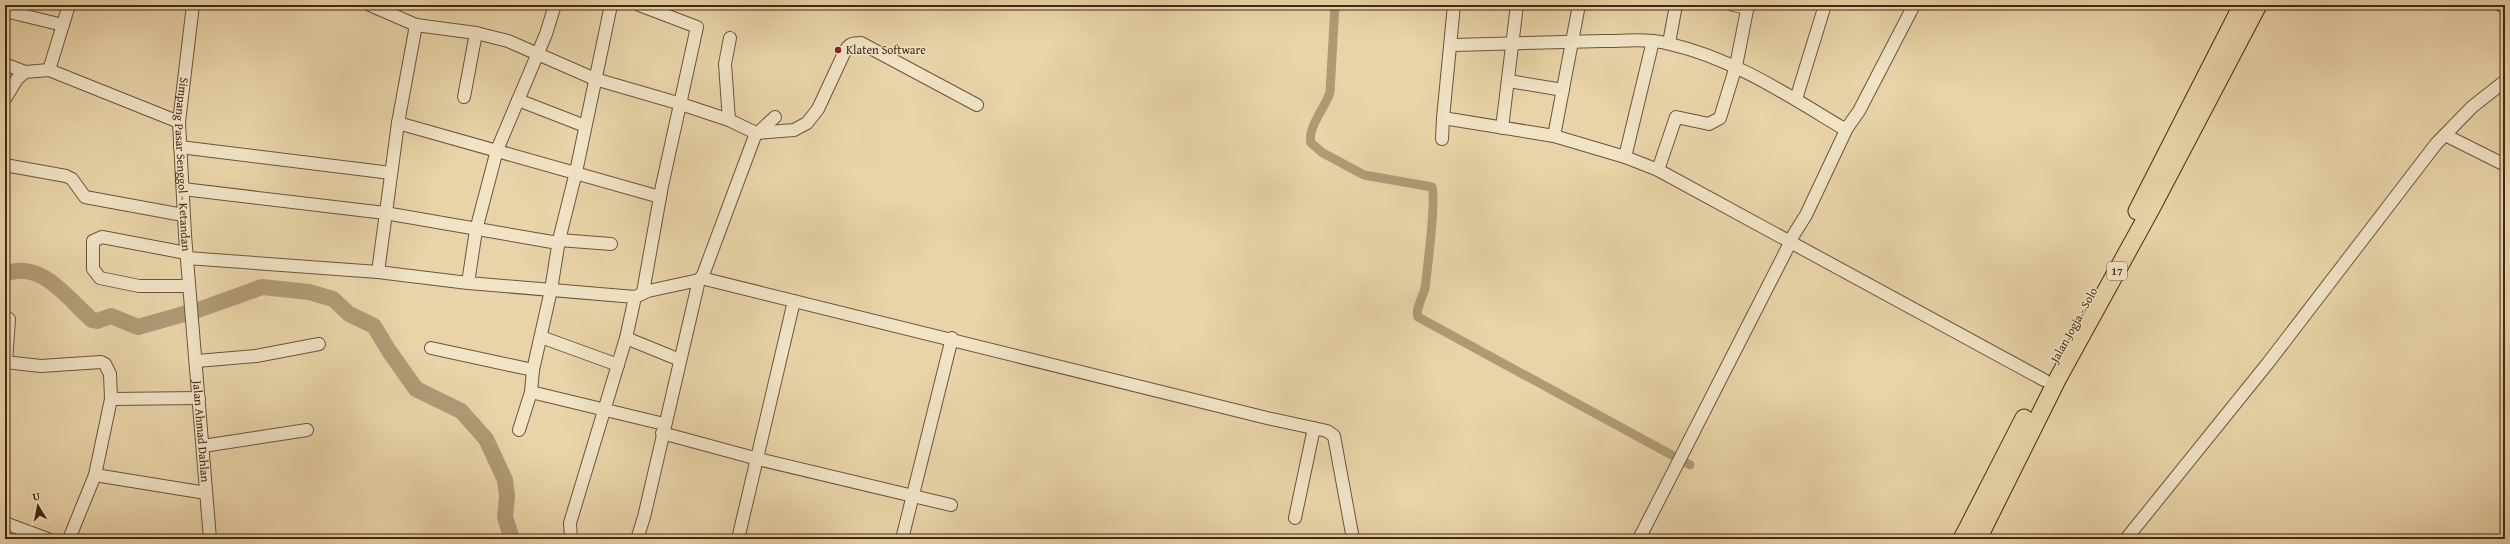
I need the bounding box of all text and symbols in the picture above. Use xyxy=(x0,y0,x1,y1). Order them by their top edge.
place label: Klaten Software xyxy=(846,41,926,58)
marker: Klaten Software xyxy=(833,45,843,55)
street label: Simpang Pasar Senggol - Ketandan xyxy=(171,76,195,252)
road number: 17 xyxy=(2107,262,2127,280)
street label: Jalan Jogja - Solo xyxy=(2045,284,2101,367)
street label: Jalan Ahmad Dahlan xyxy=(189,378,214,483)
north arrow xyxy=(18,486,58,526)
text: U xyxy=(31,488,42,505)

